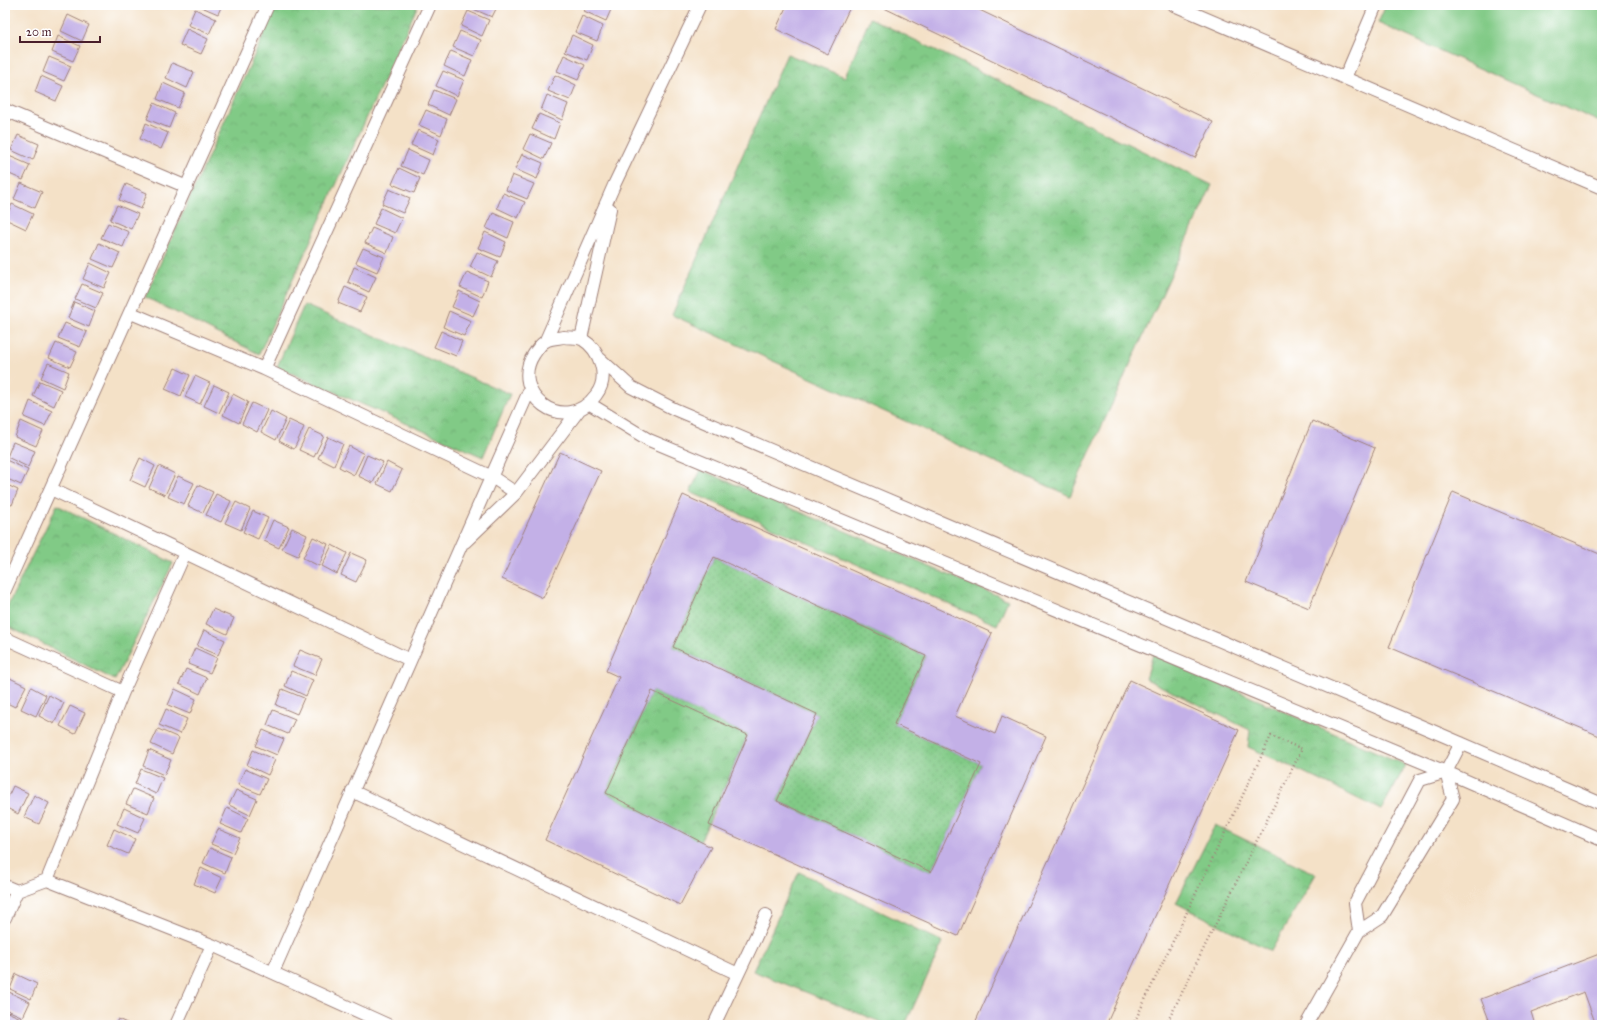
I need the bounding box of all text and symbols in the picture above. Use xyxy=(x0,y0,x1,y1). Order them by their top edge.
scale bar xyxy=(20,18,100,44)
text: 20 m xyxy=(26,25,52,39)

